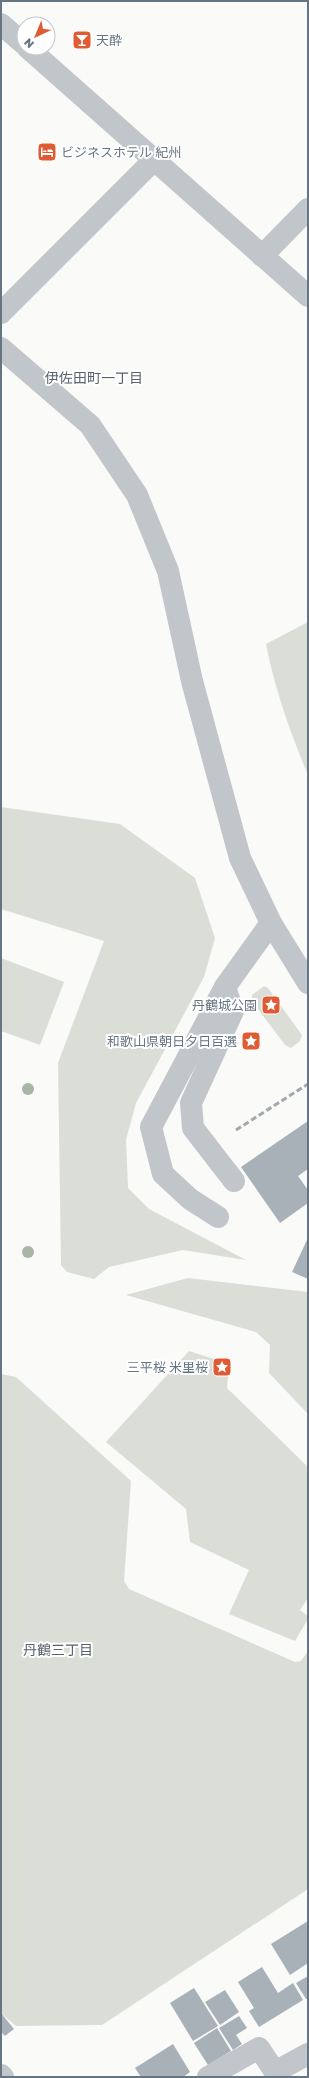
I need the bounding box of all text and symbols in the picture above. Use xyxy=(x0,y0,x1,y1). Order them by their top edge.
north arrow xyxy=(16,16,56,56)
bar icon: 天酔 xyxy=(71,29,93,51)
place label: 天酔 xyxy=(96,32,122,48)
text: N xyxy=(21,36,36,51)
hotel icon: ビジネスホテル 紀州 xyxy=(36,141,58,163)
place label: ビジネスホテル 紀州 xyxy=(61,144,181,160)
district label: 伊佐田町一丁目 xyxy=(45,369,143,386)
place icon: 丹鶴城公園 xyxy=(260,994,282,1016)
place label: 丹鶴城公園 xyxy=(192,997,257,1013)
place icon: 和歌山県朝日夕日百選 xyxy=(240,1030,262,1052)
place label: 和歌山県朝日夕日百選 xyxy=(107,1033,237,1049)
place icon: 三平桜 米里桜 xyxy=(211,1356,233,1378)
place label: 三平桜 米里桜 xyxy=(127,1359,208,1375)
district label: 丹鶴三丁目 xyxy=(23,1641,93,1658)

